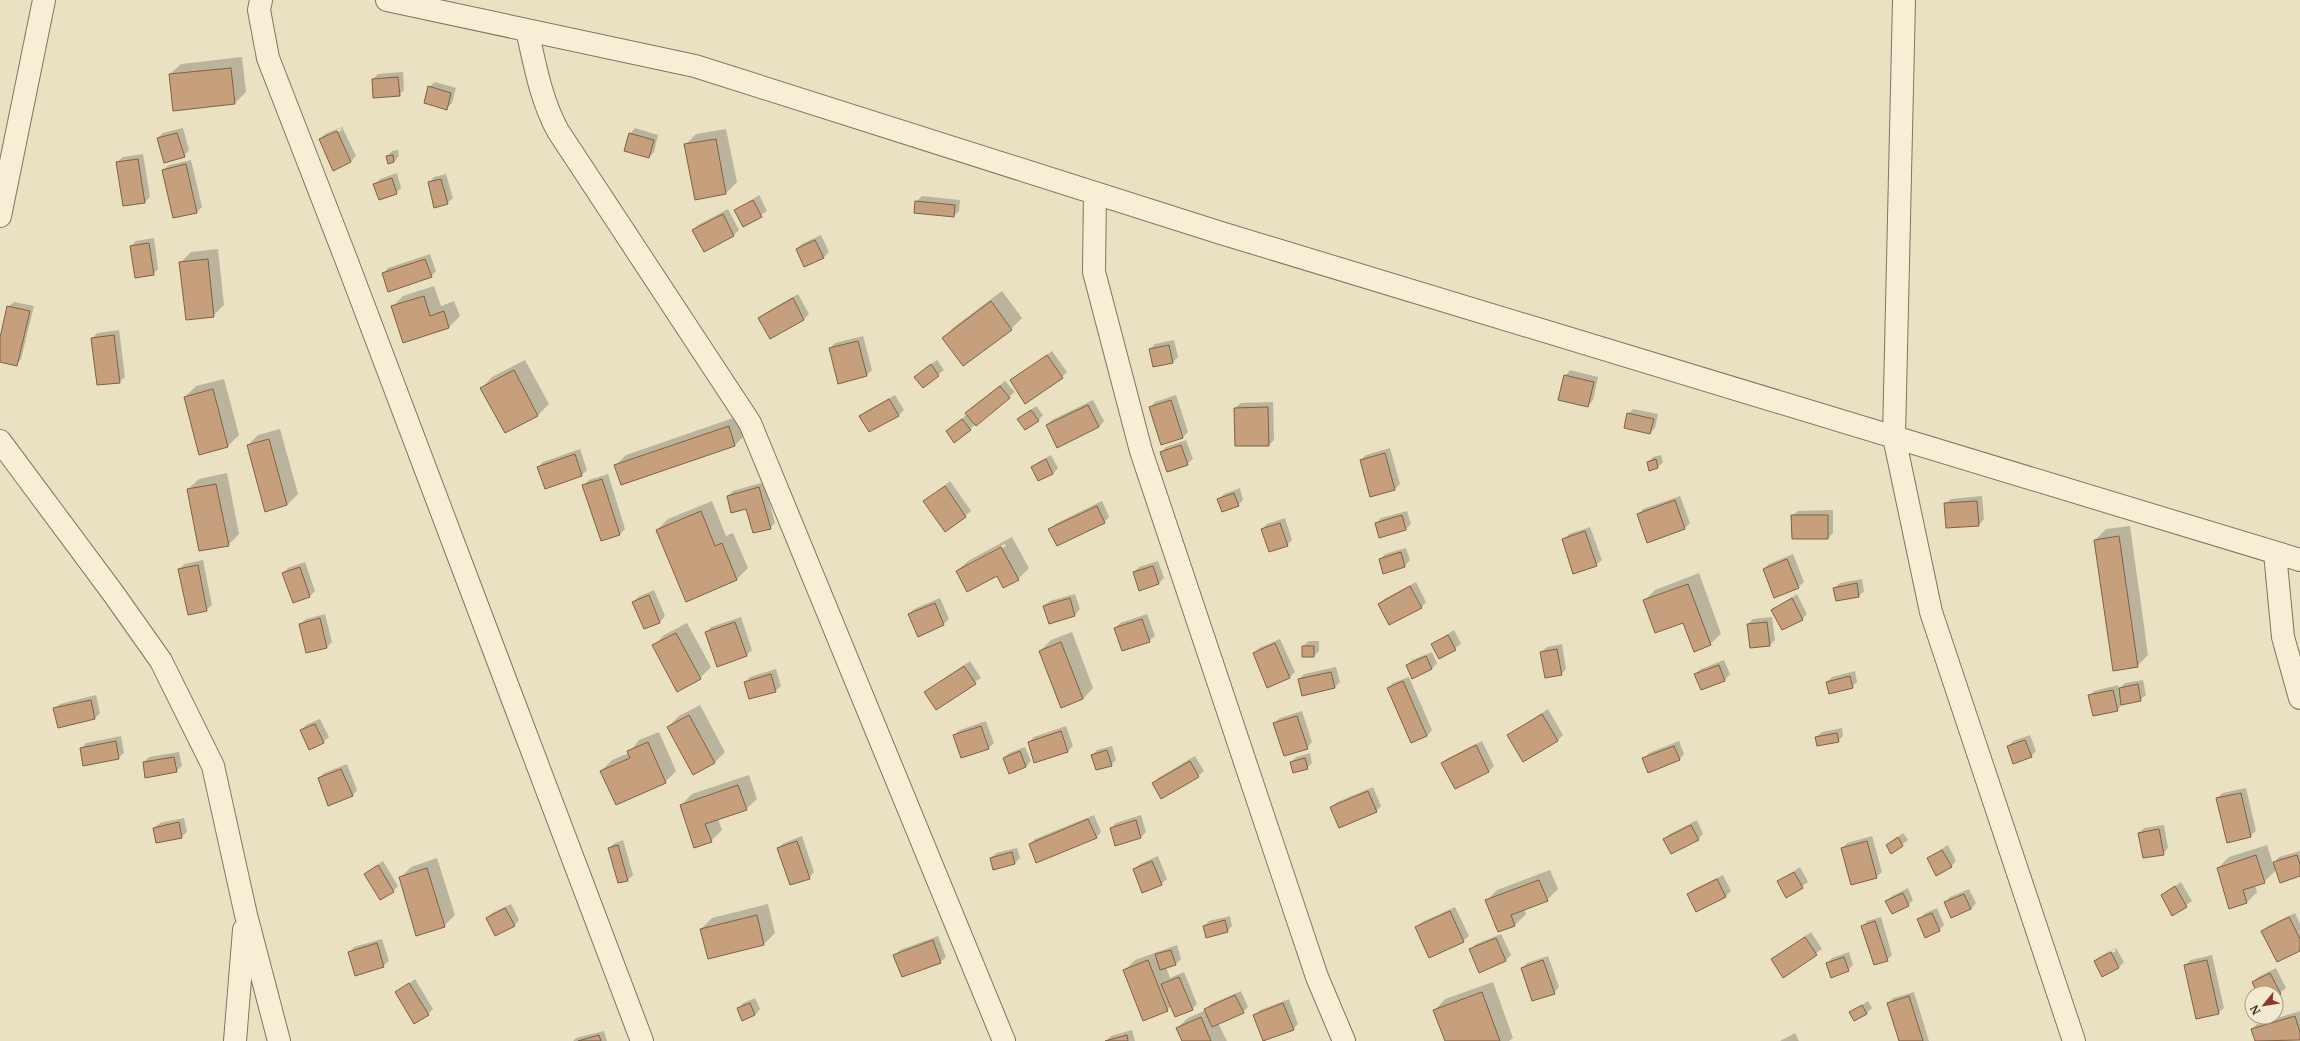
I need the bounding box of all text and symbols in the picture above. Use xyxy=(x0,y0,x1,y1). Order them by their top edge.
north arrow xyxy=(2244,985,2284,1025)
text: N xyxy=(2247,1002,2264,1017)

